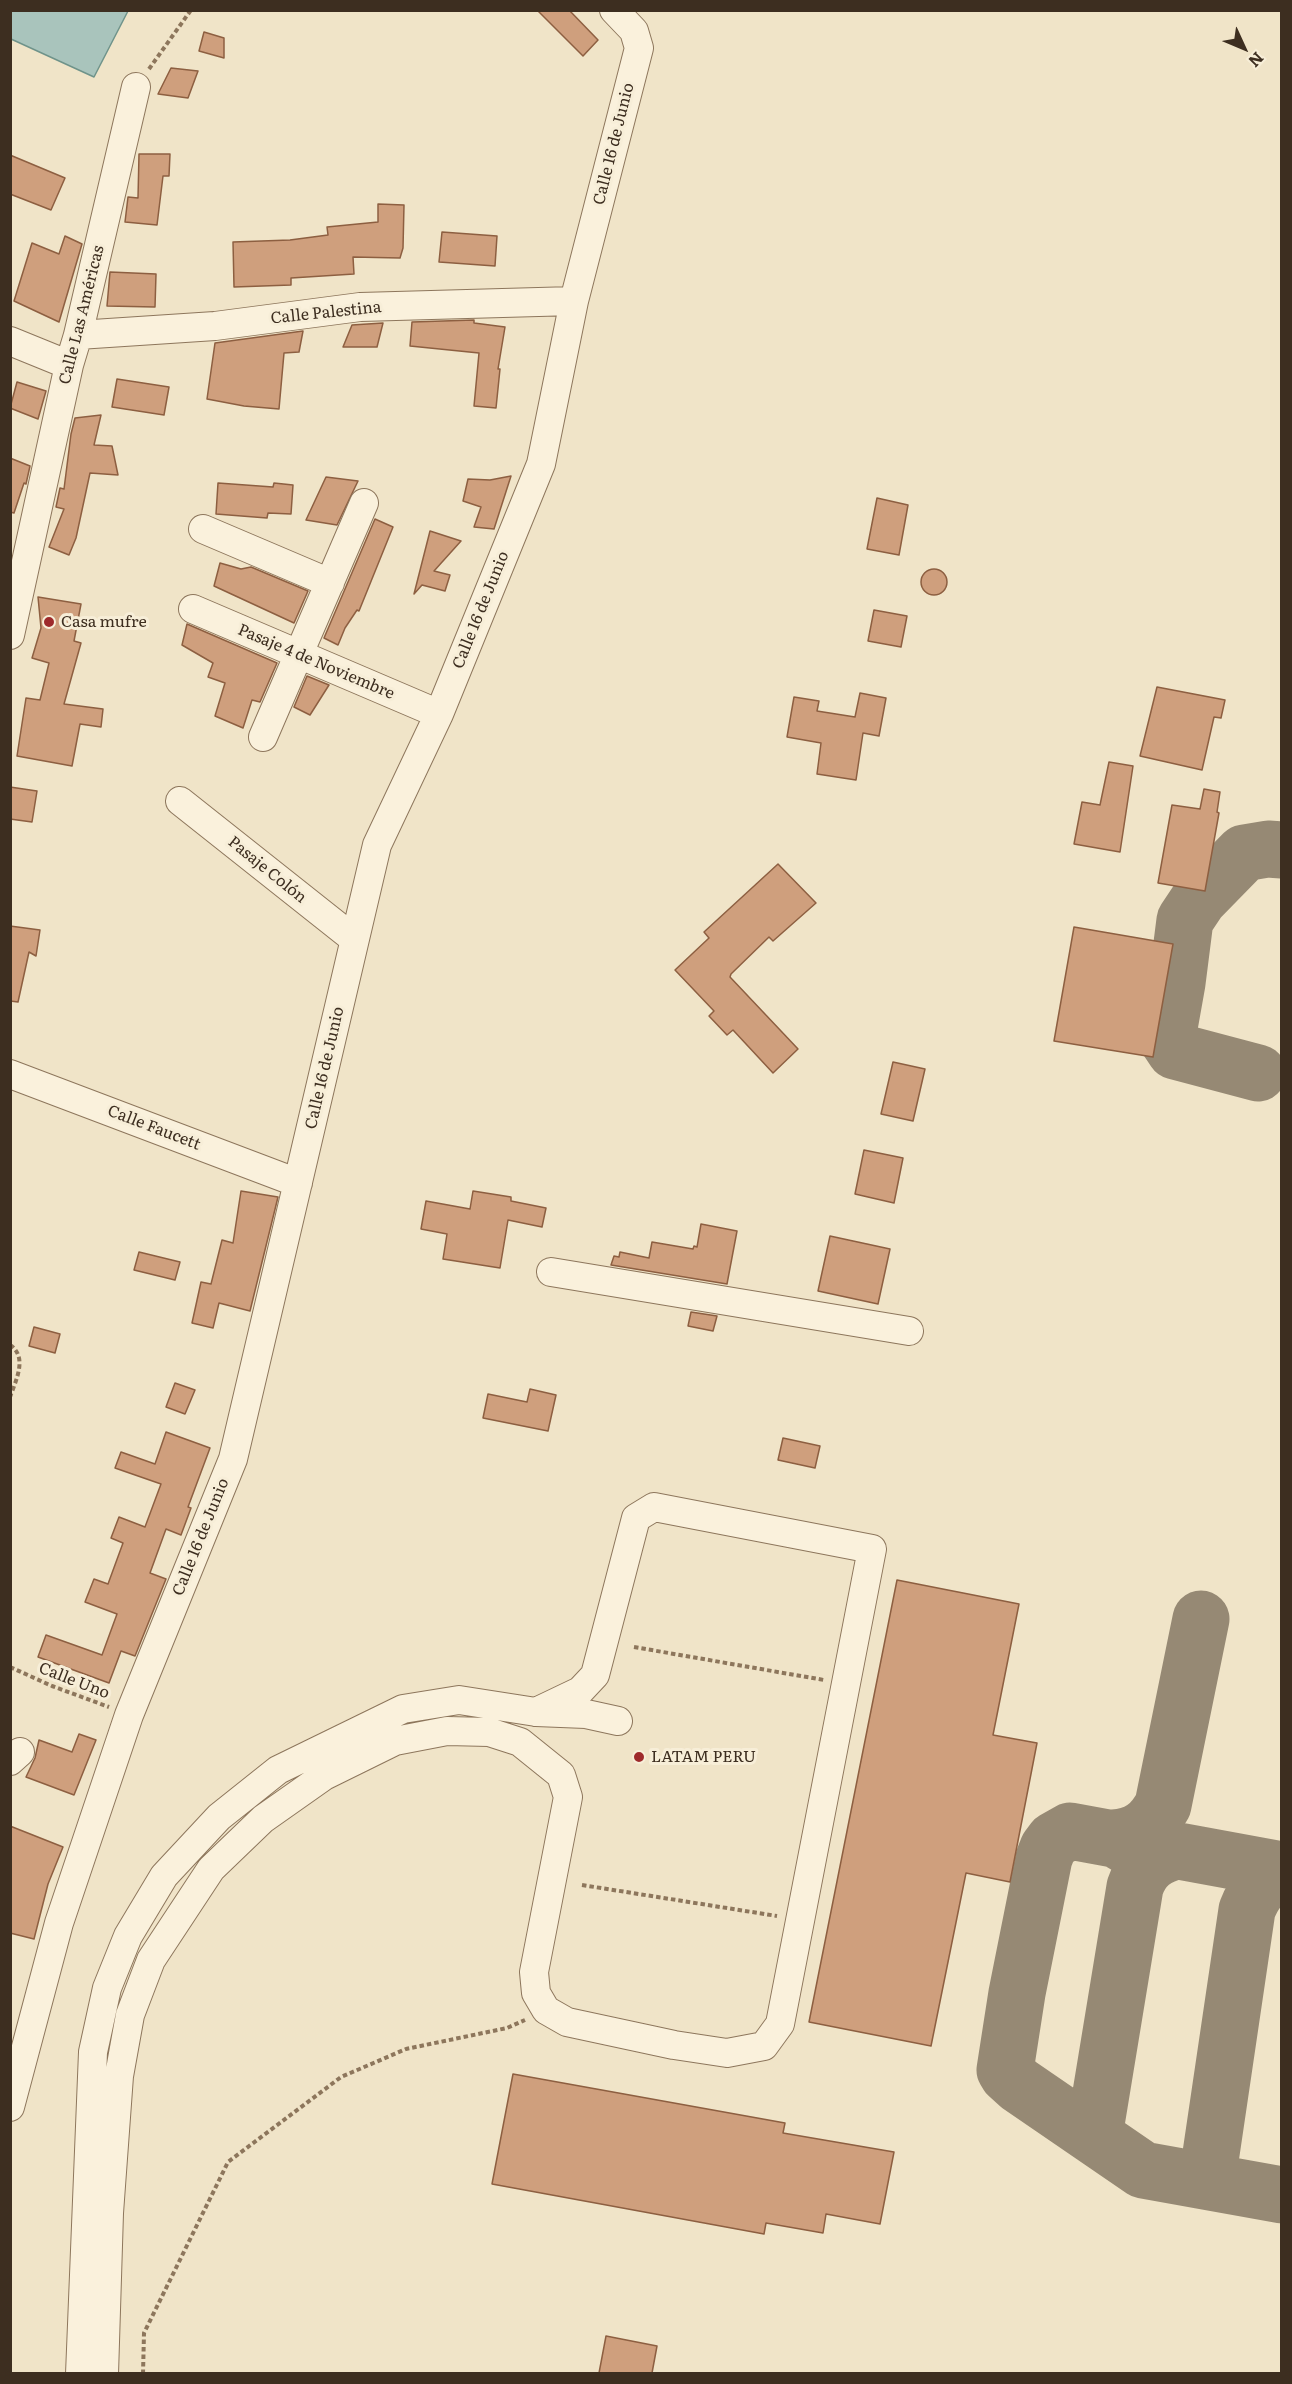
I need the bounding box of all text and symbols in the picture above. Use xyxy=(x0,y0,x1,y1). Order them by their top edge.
north arrow xyxy=(1214,18,1274,78)
text: N xyxy=(1244,47,1270,74)
street label: Calle 16 de Junio xyxy=(590,81,638,207)
street label: Calle Las Américas xyxy=(55,244,109,386)
street label: Calle Palestina xyxy=(270,298,382,328)
street label: Calle 16 de Junio xyxy=(449,548,513,672)
place label: Casa mufre xyxy=(61,612,147,632)
marker: Casa mufre xyxy=(42,615,56,629)
street label: Pasaje 4 de Noviembre xyxy=(235,620,397,704)
street label: Pasaje Colón xyxy=(224,832,310,908)
street label: Calle 16 de Junio xyxy=(302,1005,348,1131)
street label: Calle Faucett xyxy=(105,1101,203,1155)
street label: Calle 16 de Junio xyxy=(169,1475,233,1599)
street label: Calle Uno xyxy=(36,1659,112,1703)
place label: LATAM PERU xyxy=(651,1747,756,1767)
marker: LATAM PERU xyxy=(632,1750,646,1764)

